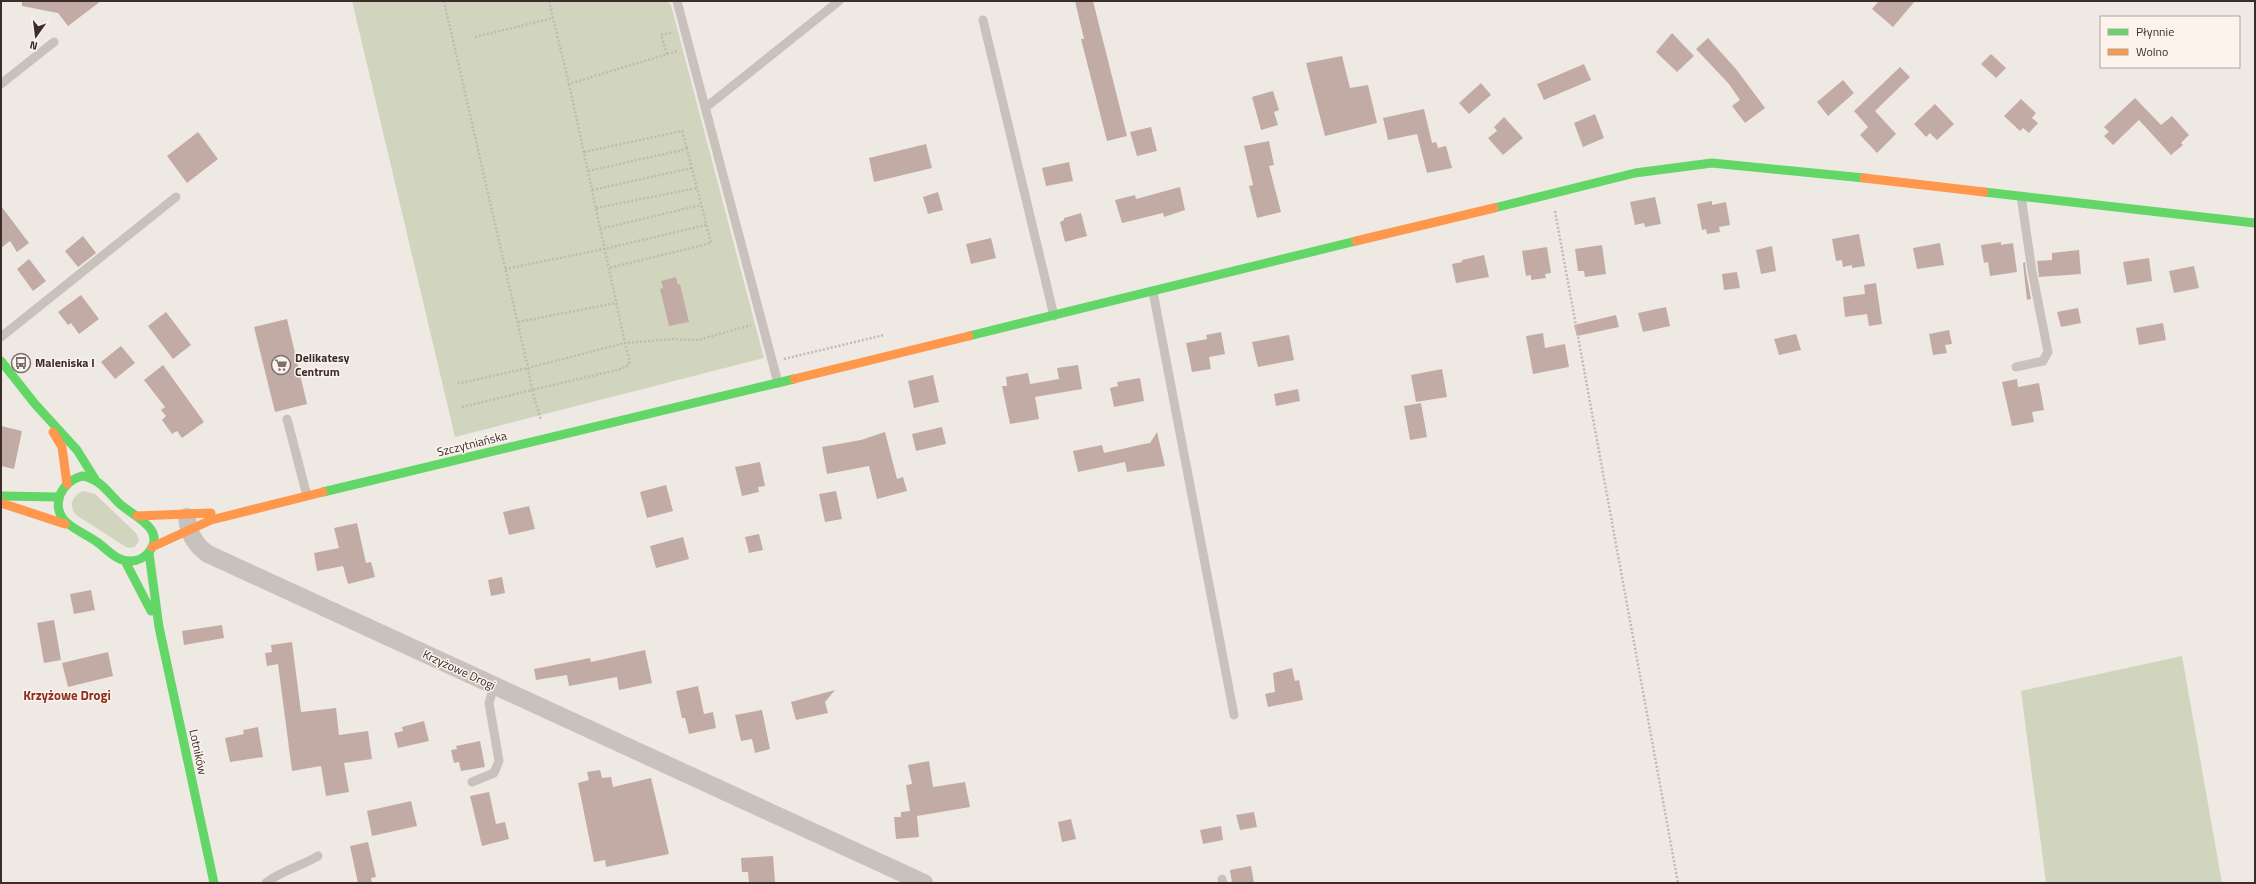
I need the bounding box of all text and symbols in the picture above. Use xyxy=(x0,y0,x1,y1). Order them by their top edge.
north arrow xyxy=(16,16,56,56)
legend xyxy=(2100,16,2240,68)
text: Płynnie xyxy=(2136,22,2174,41)
text: N xyxy=(28,37,39,54)
text: Wolno xyxy=(2136,42,2168,61)
place label: Delikatesy Centrum xyxy=(295,348,350,381)
bus stop icon: Maleniska I xyxy=(10,352,32,374)
place label: Maleniska I xyxy=(35,353,95,372)
supermarket icon: Delikatesy Centrum xyxy=(270,354,292,376)
street label: Szczytniańska xyxy=(435,426,509,461)
street label: Krzyżowe Drogi xyxy=(420,644,499,695)
district label: Krzyżowe Drogi xyxy=(23,685,111,705)
street label: Lotników xyxy=(184,727,213,777)

